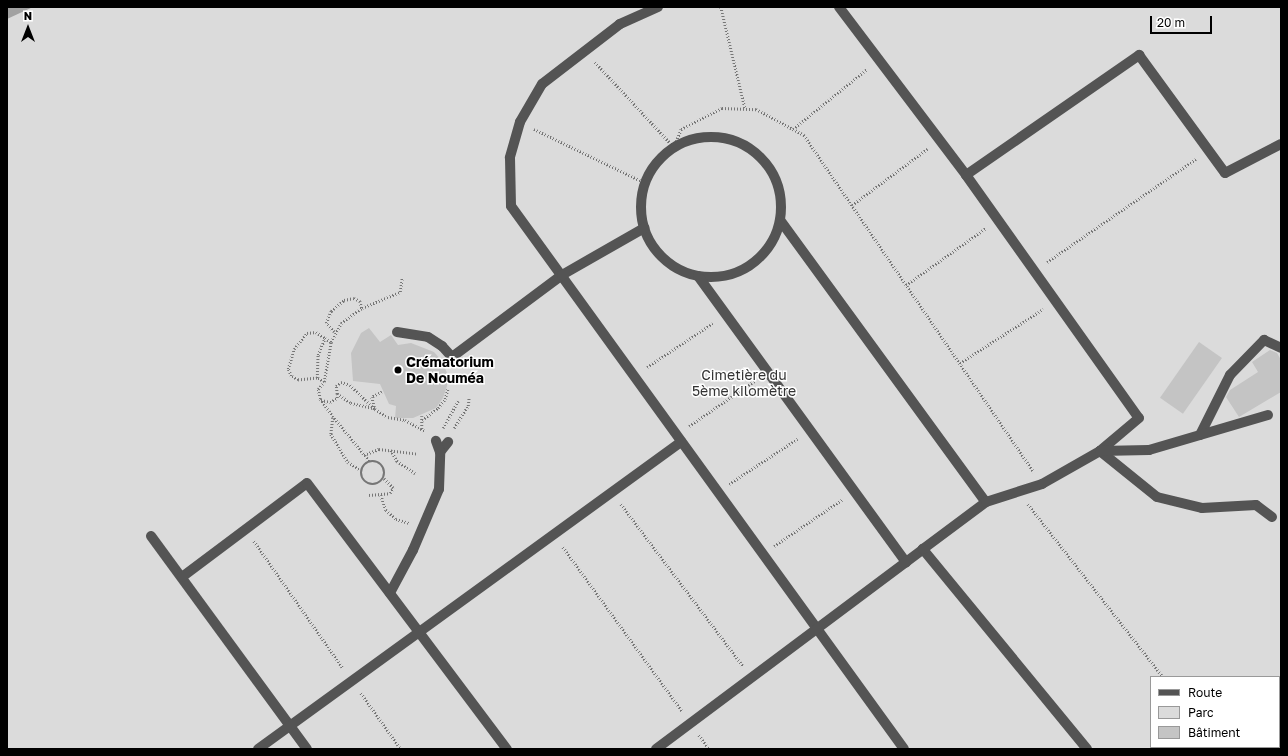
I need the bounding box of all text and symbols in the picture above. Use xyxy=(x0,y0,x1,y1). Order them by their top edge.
north arrow xyxy=(8,8,48,48)
scale bar xyxy=(1152,8,1214,34)
text: N xyxy=(24,9,32,22)
text: 20 m xyxy=(1157,15,1185,30)
place label: Crématorium De Nouméa xyxy=(406,354,494,386)
marker: Crématorium De Nouméa xyxy=(393,365,403,375)
park label: Cimetière du 5ème kilomètre xyxy=(692,367,796,400)
legend xyxy=(1150,676,1280,748)
text: Route xyxy=(1188,685,1222,700)
text: Parc xyxy=(1188,705,1214,720)
text: Bâtiment xyxy=(1188,725,1240,740)

